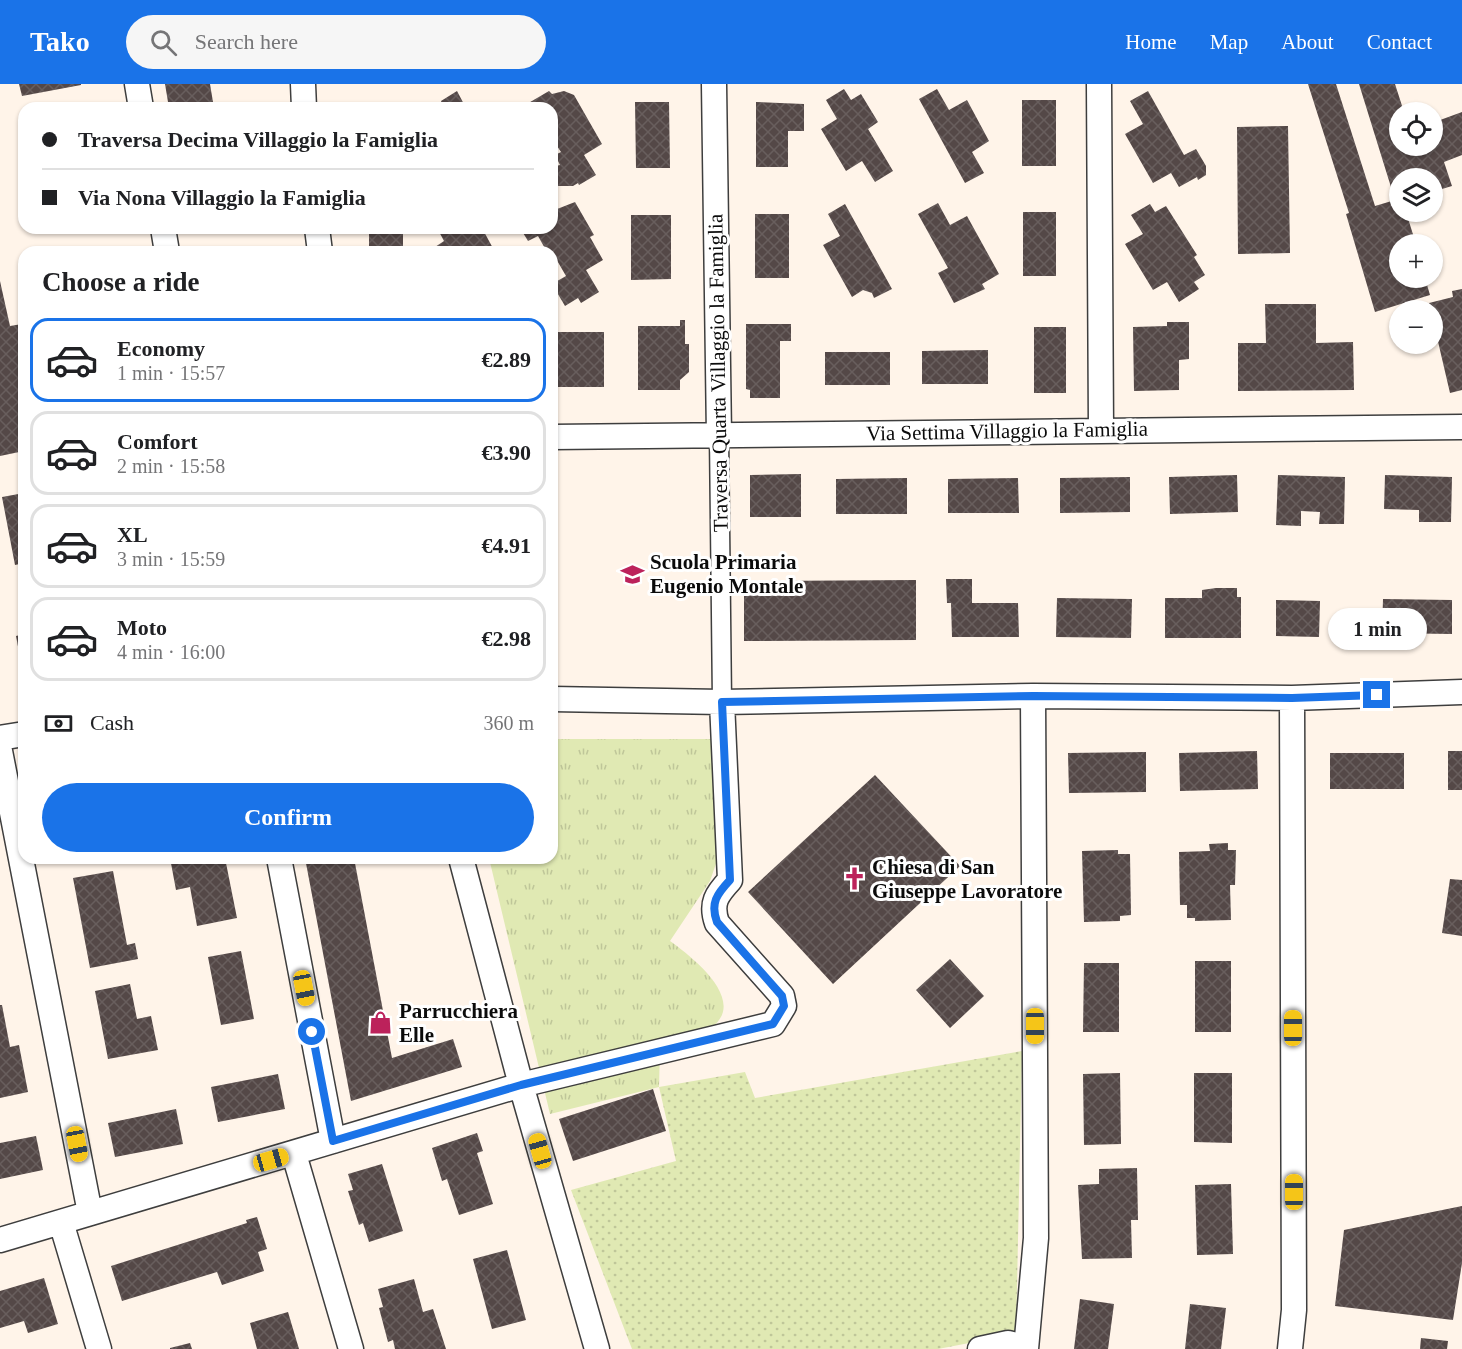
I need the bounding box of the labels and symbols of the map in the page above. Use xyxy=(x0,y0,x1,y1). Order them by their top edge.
street label: Traversa Quarta Villaggio la Famiglia xyxy=(703,213,733,532)
street label: Via Settima Villaggio la Famiglia xyxy=(866,417,1149,445)
place label: Scuola Primaria Eugenio Montale xyxy=(650,550,803,598)
school or university icon: Scuola Primaria Eugenio Montale xyxy=(619,561,645,587)
callout: 1 min xyxy=(1328,608,1426,650)
route end xyxy=(1363,681,1390,708)
place label: Chiesa di San Giuseppe Lavoratore xyxy=(872,855,1062,903)
church icon: Chiesa di San Giuseppe Lavoratore xyxy=(841,866,867,892)
car xyxy=(292,969,316,1007)
place label: Parrucchiera Elle xyxy=(399,999,518,1047)
car xyxy=(1026,1008,1044,1044)
shop icon: Parrucchiera Elle xyxy=(368,1010,394,1036)
car xyxy=(1284,1010,1302,1046)
route start xyxy=(298,1018,325,1045)
car xyxy=(65,1125,89,1163)
car xyxy=(526,1131,554,1171)
car xyxy=(251,1146,291,1174)
car xyxy=(1285,1174,1303,1210)

